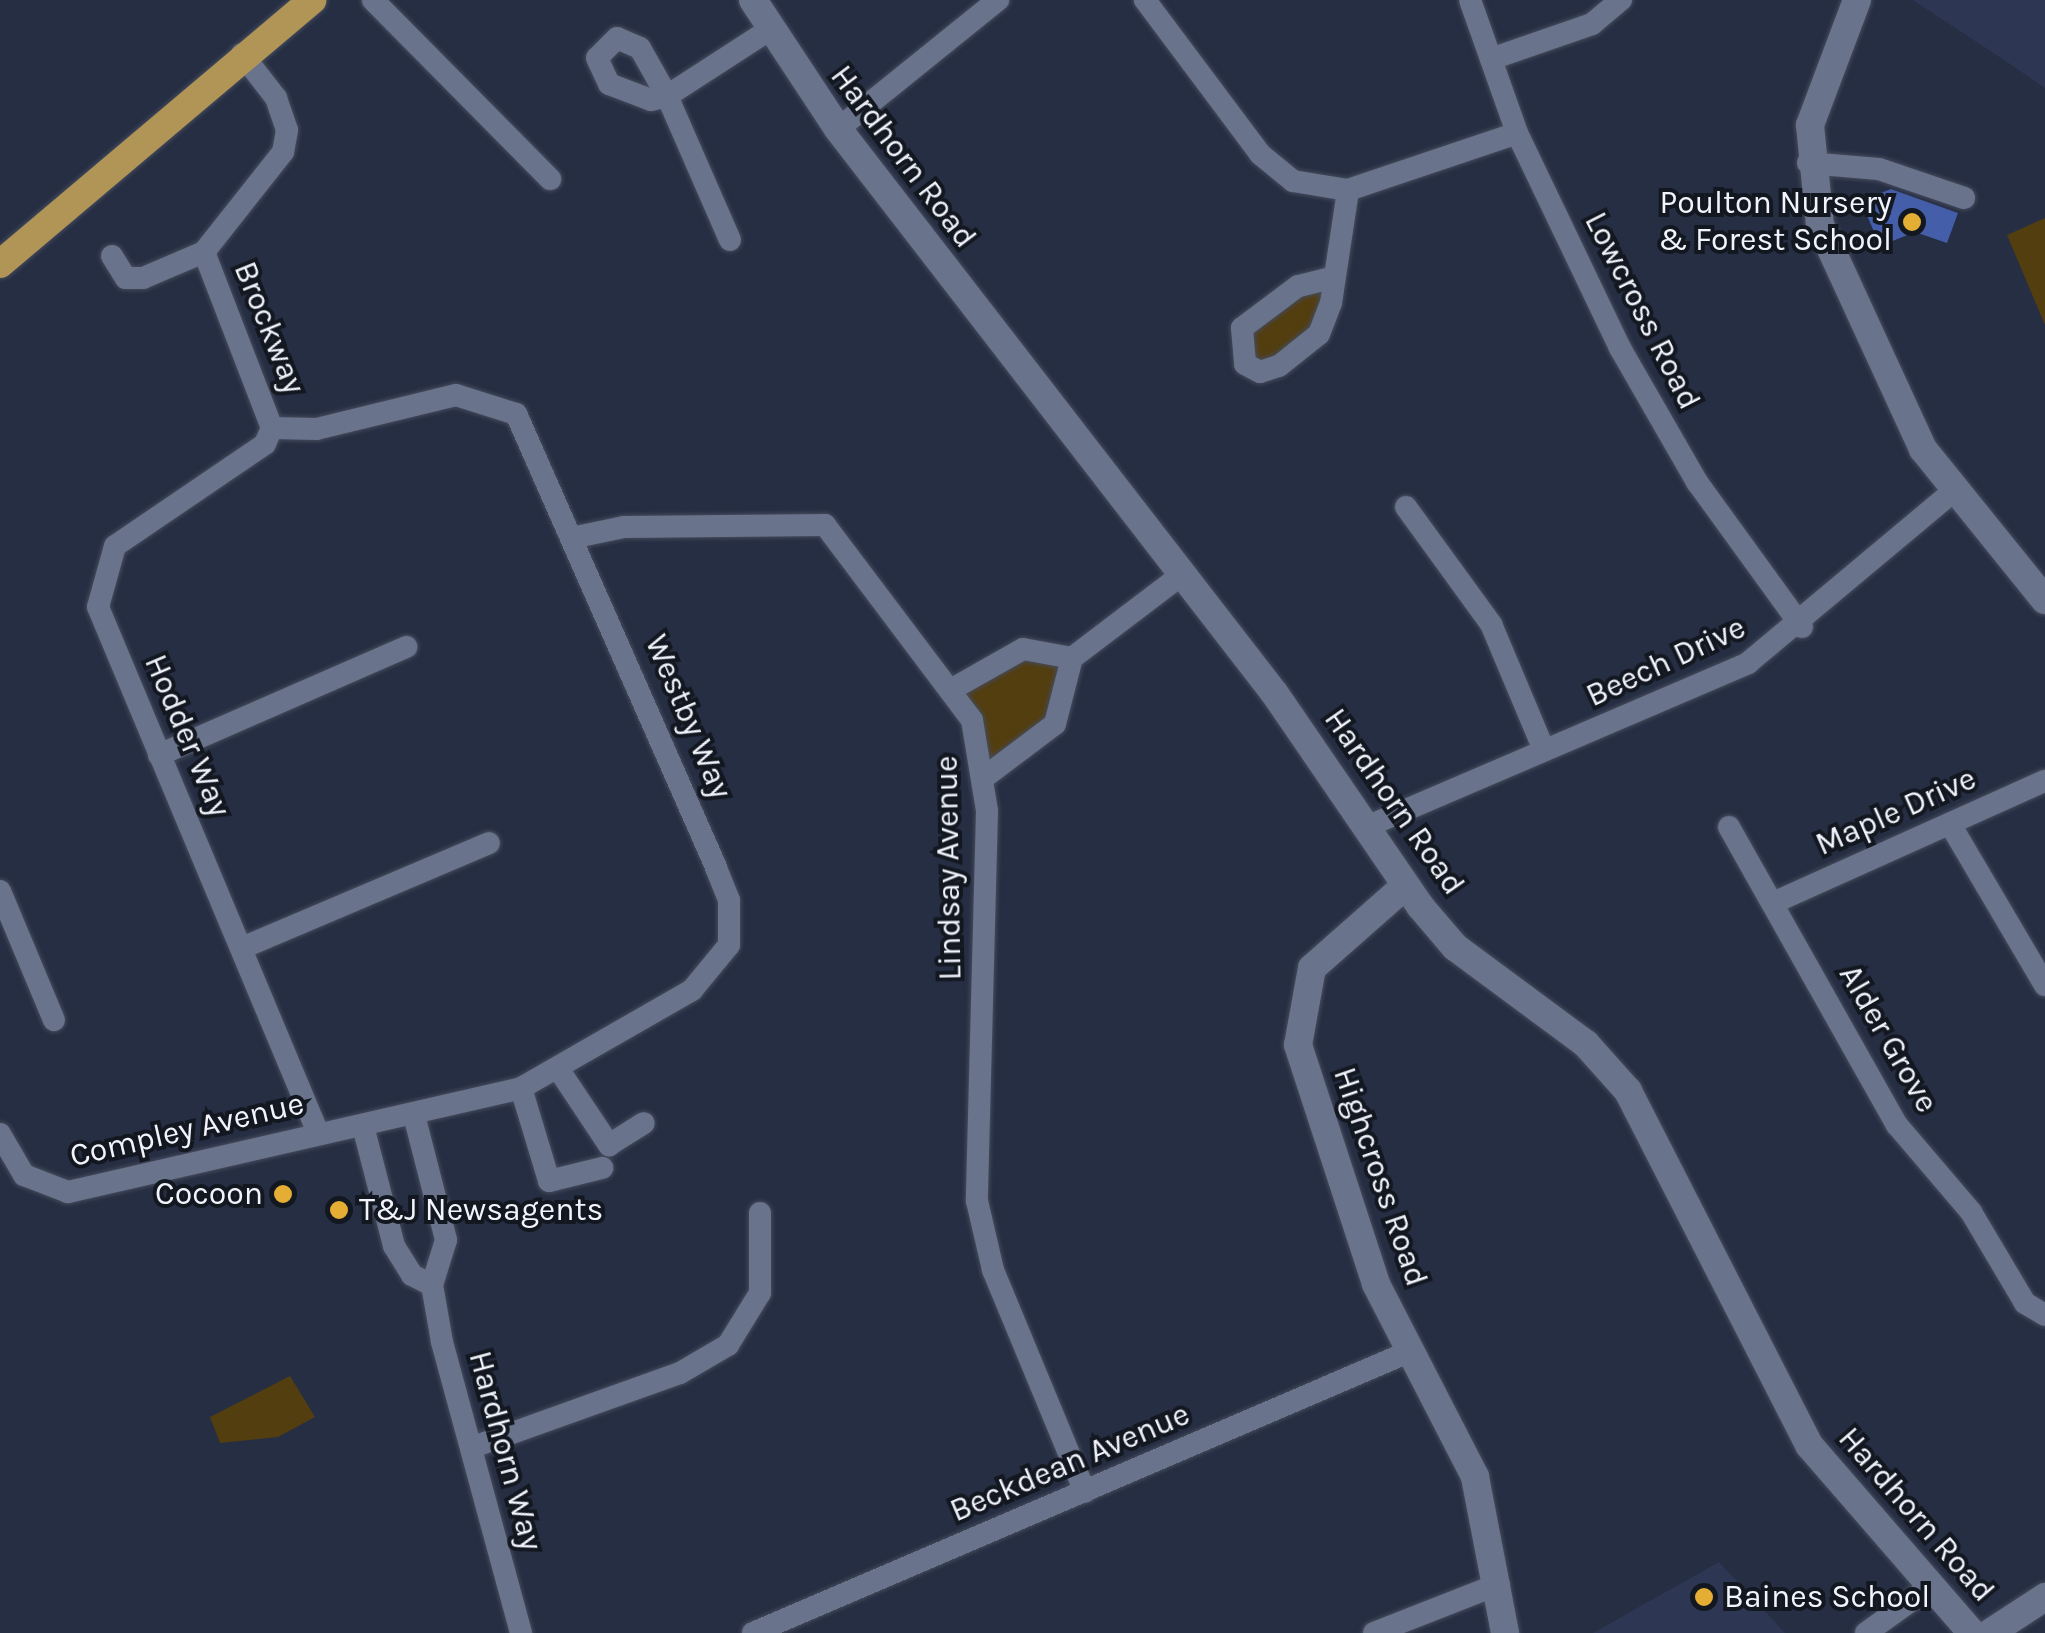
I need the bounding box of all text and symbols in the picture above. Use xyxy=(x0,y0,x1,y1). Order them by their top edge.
street label: Hardhorn Road xyxy=(822,58,984,256)
place label: Poulton Nursery & Forest School xyxy=(1658,185,1892,260)
street label: Lowcross Road xyxy=(1576,206,1708,416)
marker: Poulton Nursery & Forest School xyxy=(1901,211,1923,233)
street label: Brockway xyxy=(225,256,313,400)
street label: Beech Drive xyxy=(1580,608,1752,716)
street label: Westby Way xyxy=(636,629,740,805)
street label: Hodder Way xyxy=(136,649,238,823)
street label: Hardhorn Road xyxy=(1316,702,1472,902)
street label: Lindsay Avenue xyxy=(928,755,970,981)
street label: Maple Drive xyxy=(1810,760,1982,864)
street label: Alder Grove xyxy=(1830,958,1946,1120)
street label: Highcross Road xyxy=(1325,1063,1435,1291)
street label: Compley Avenue xyxy=(66,1084,308,1176)
place label: Cocoon xyxy=(155,1175,263,1213)
marker: Cocoon xyxy=(272,1183,294,1205)
place label: T&J Newsagents xyxy=(359,1191,603,1229)
marker: T&J Newsagents xyxy=(328,1199,350,1221)
street label: Hardhorn Way xyxy=(460,1347,550,1555)
street label: Beckdean Avenue xyxy=(945,1395,1195,1531)
street label: Hardhorn Road xyxy=(1830,1420,2002,1610)
place label: Baines School xyxy=(1724,1578,1930,1616)
marker: Baines School xyxy=(1693,1586,1715,1608)

